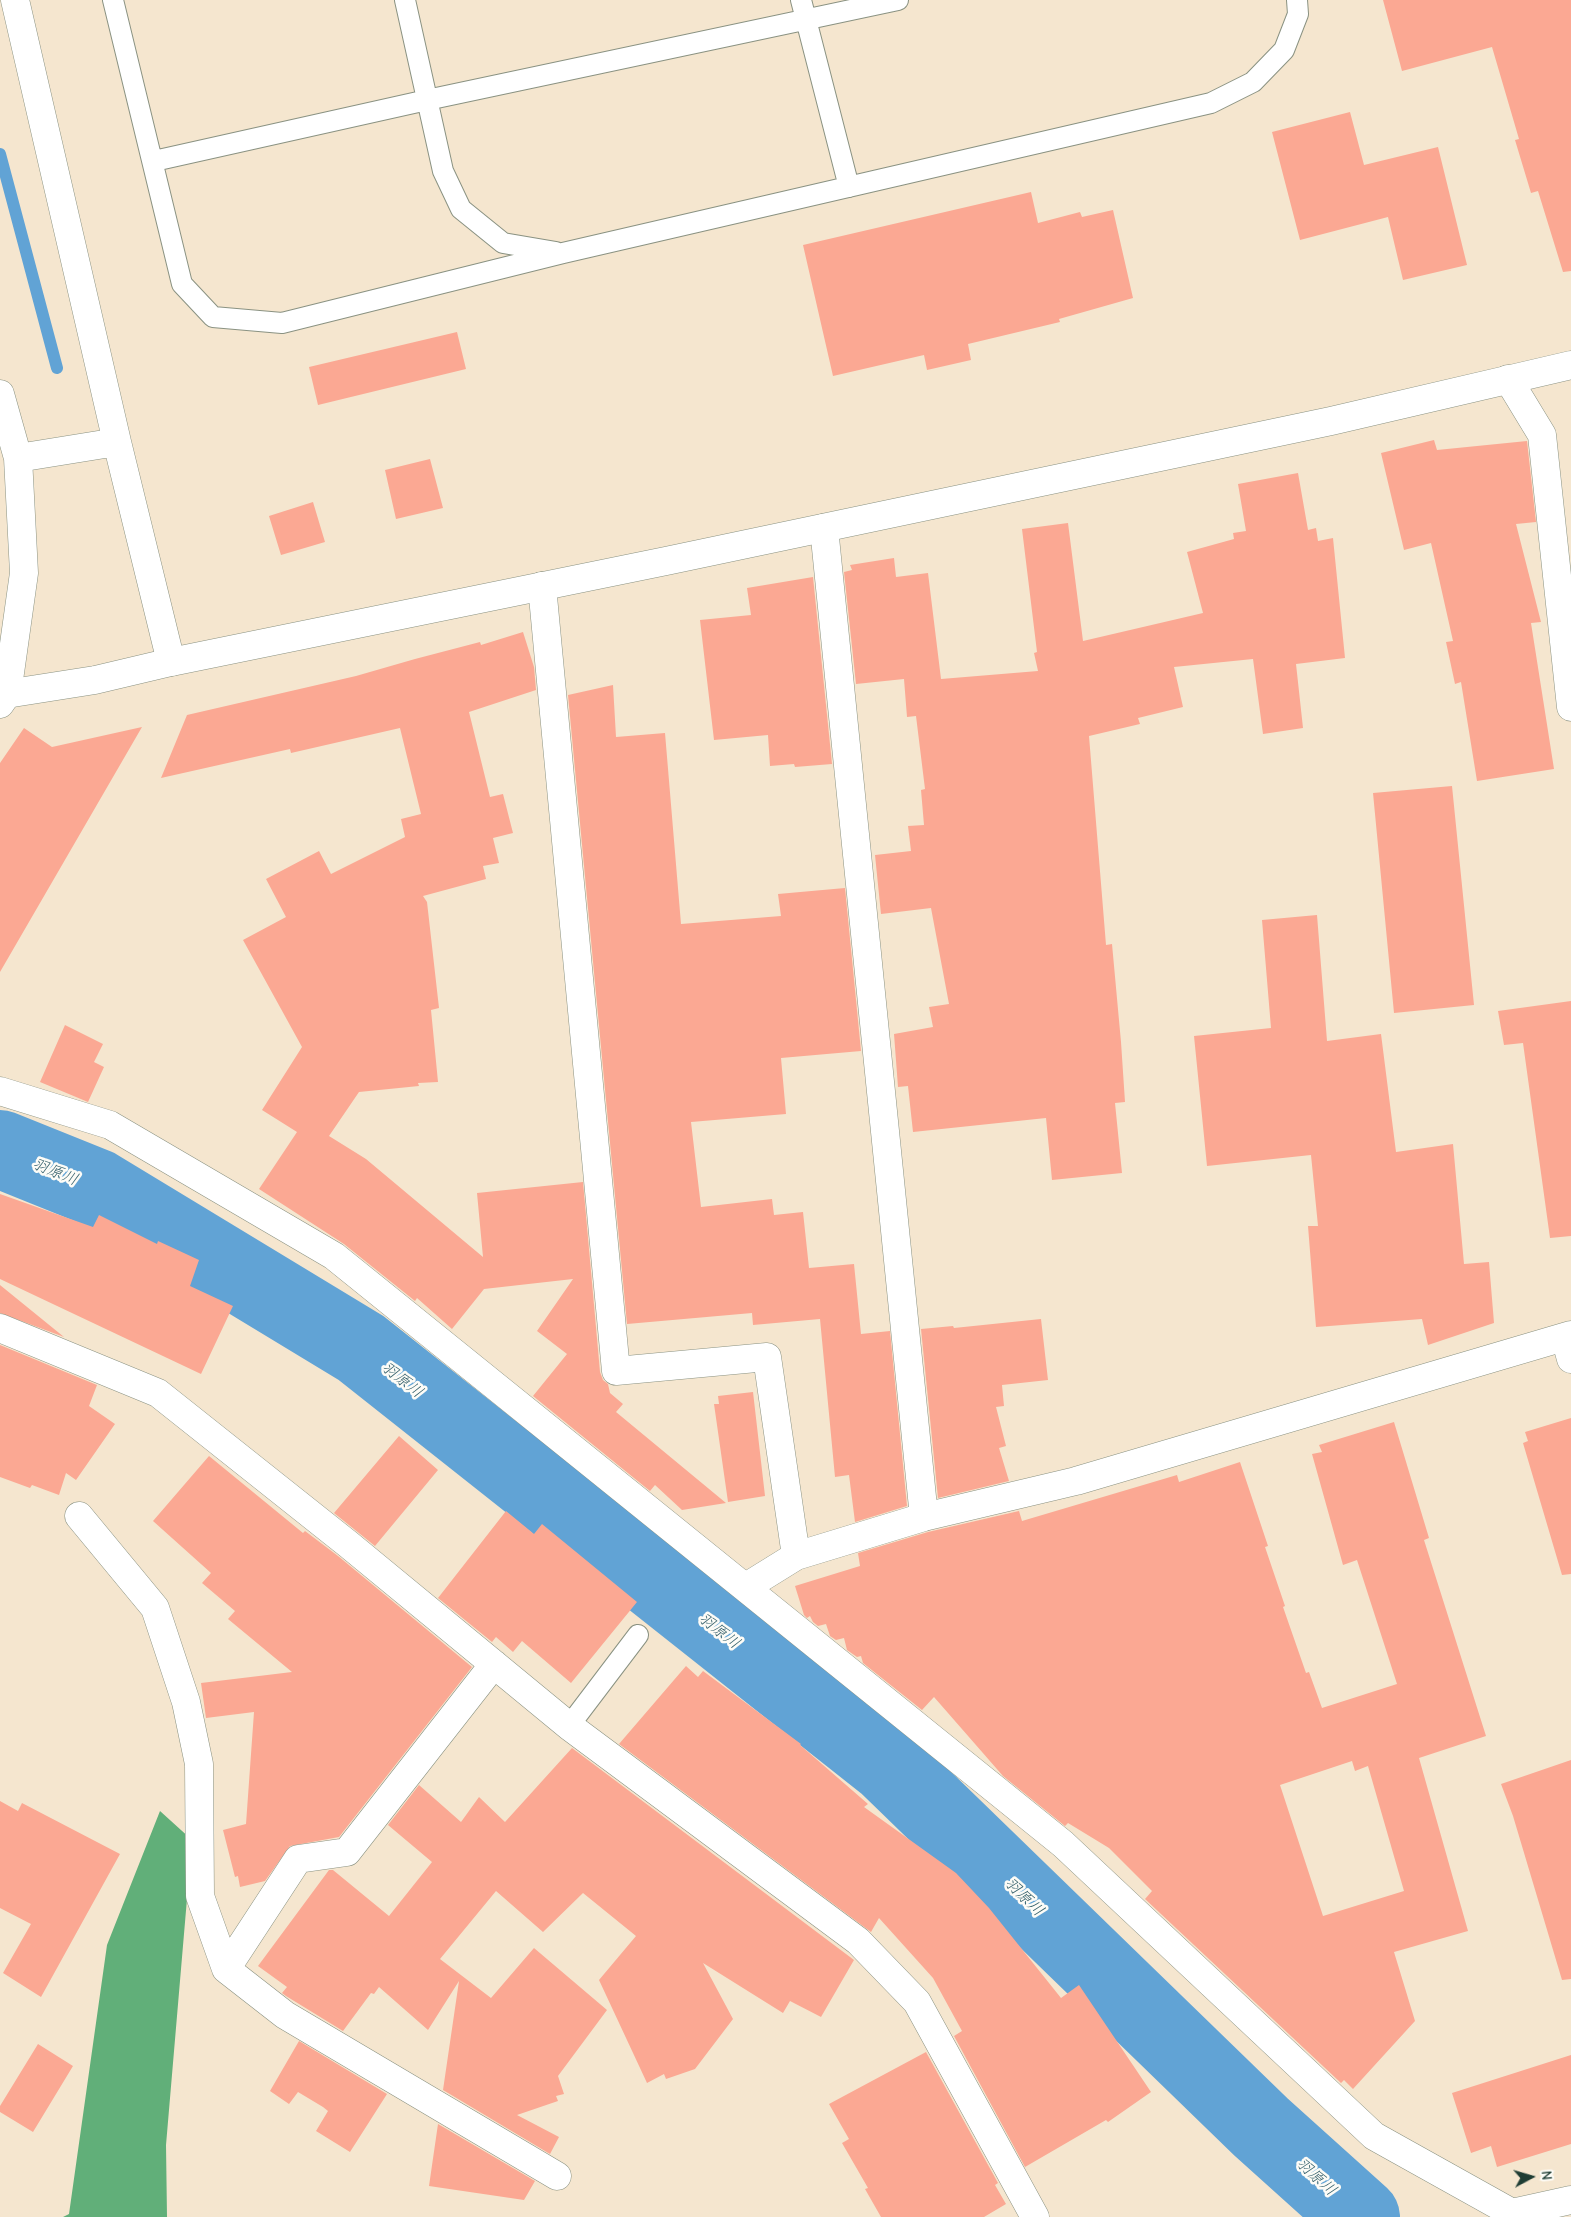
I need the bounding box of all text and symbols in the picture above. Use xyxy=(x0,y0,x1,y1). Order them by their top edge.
water label: 羽原川 xyxy=(29,1154,81,1190)
water label: 羽原川 xyxy=(377,1358,427,1402)
water label: 羽原川 xyxy=(694,1609,744,1653)
water label: 羽原川 xyxy=(1000,1873,1048,1921)
north arrow xyxy=(1506,2152,1556,2202)
water label: 羽原川 xyxy=(1292,2154,1340,2200)
text: N xyxy=(1537,2170,1555,2181)

